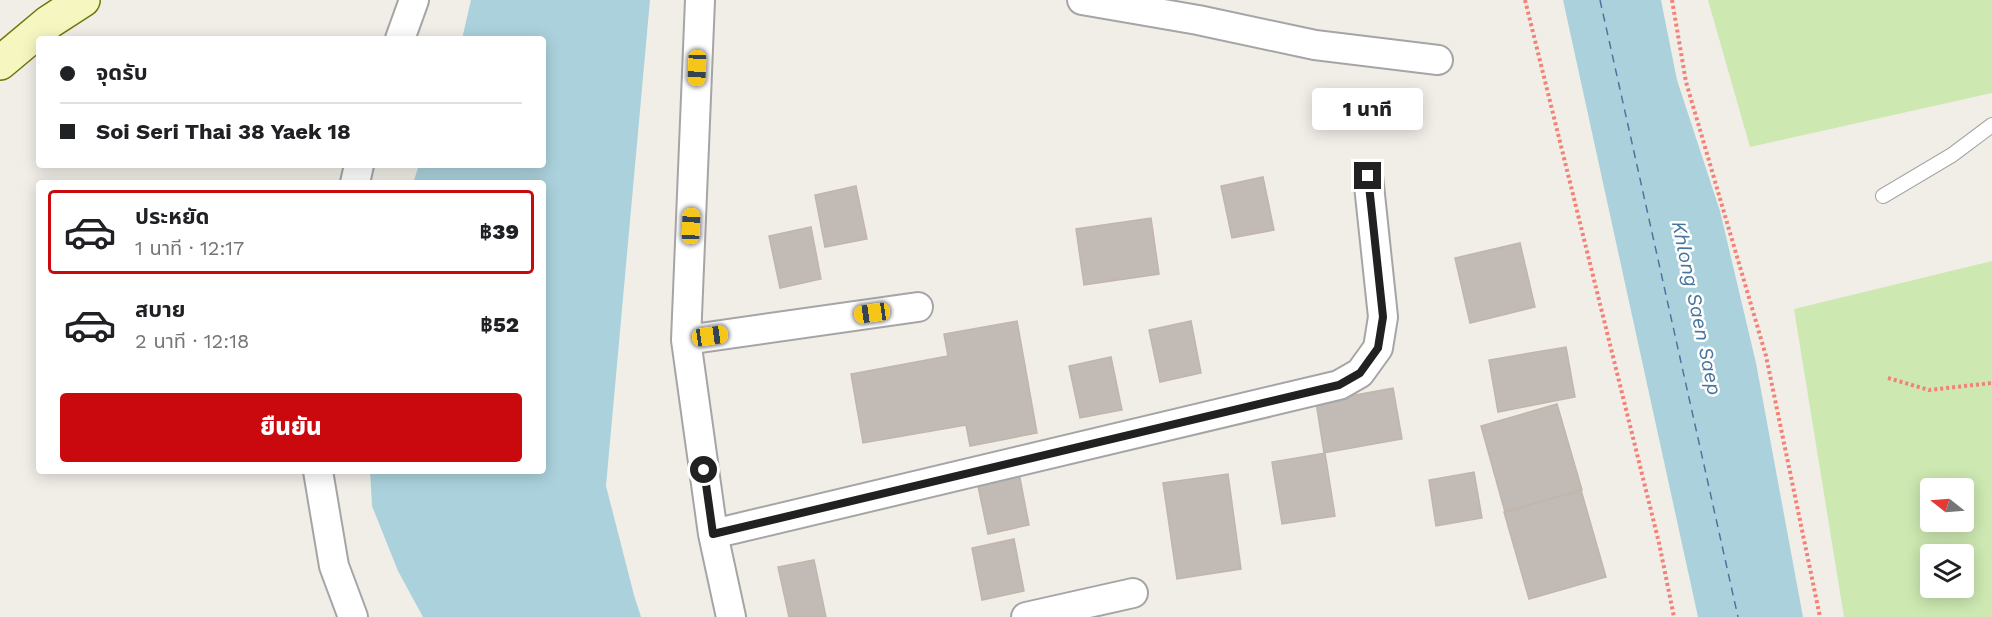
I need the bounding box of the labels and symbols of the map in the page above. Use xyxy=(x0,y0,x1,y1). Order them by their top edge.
car xyxy=(687,50,707,86)
callout: 1 นาที xyxy=(1312,89,1424,131)
route end xyxy=(1354,162,1381,189)
car xyxy=(681,208,701,244)
water label: Khlong Saen Saep xyxy=(1667,219,1727,397)
car xyxy=(853,302,891,324)
car xyxy=(691,325,729,347)
route start xyxy=(690,456,717,483)
north arrow xyxy=(1920,478,1974,532)

